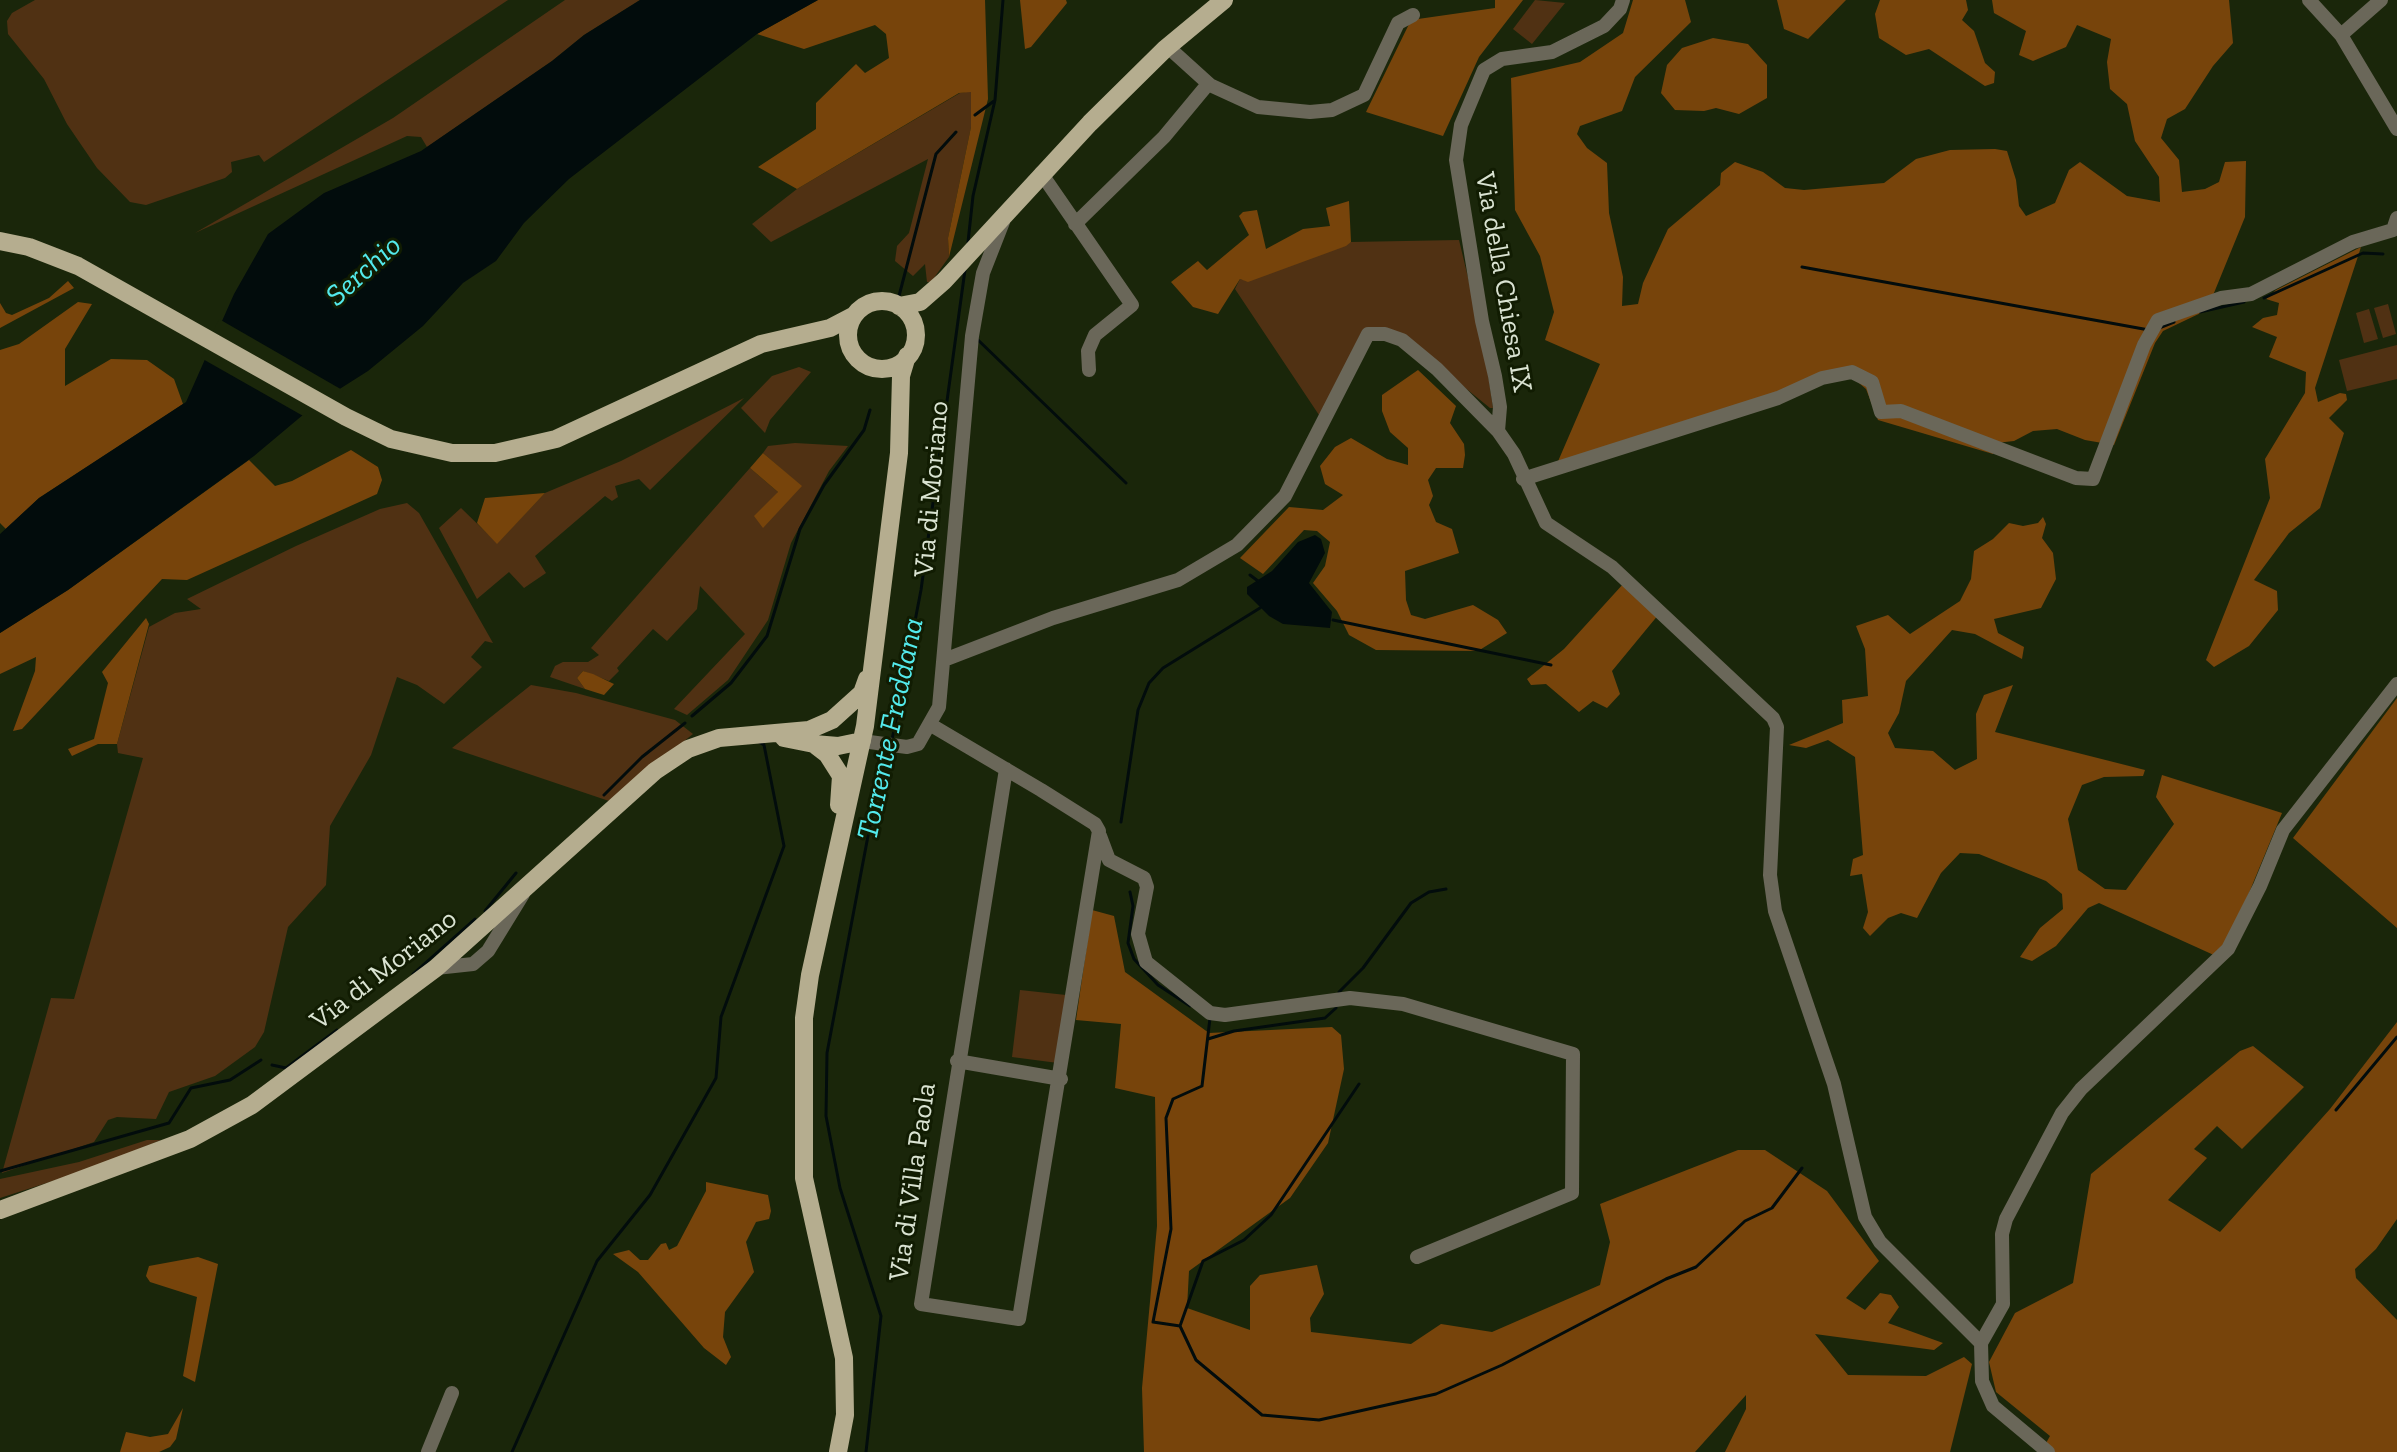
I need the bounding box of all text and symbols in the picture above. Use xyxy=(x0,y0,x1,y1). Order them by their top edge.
street label: Via della Chiesa IX xyxy=(1467,170,1539,394)
water label: Serchio xyxy=(319,228,409,314)
street label: Via di Moriano xyxy=(908,399,956,579)
water label: Torrente Freddana xyxy=(850,615,932,843)
street label: Via di Moriano xyxy=(304,902,464,1038)
street label: Via di Villa Paola xyxy=(882,1081,944,1283)

